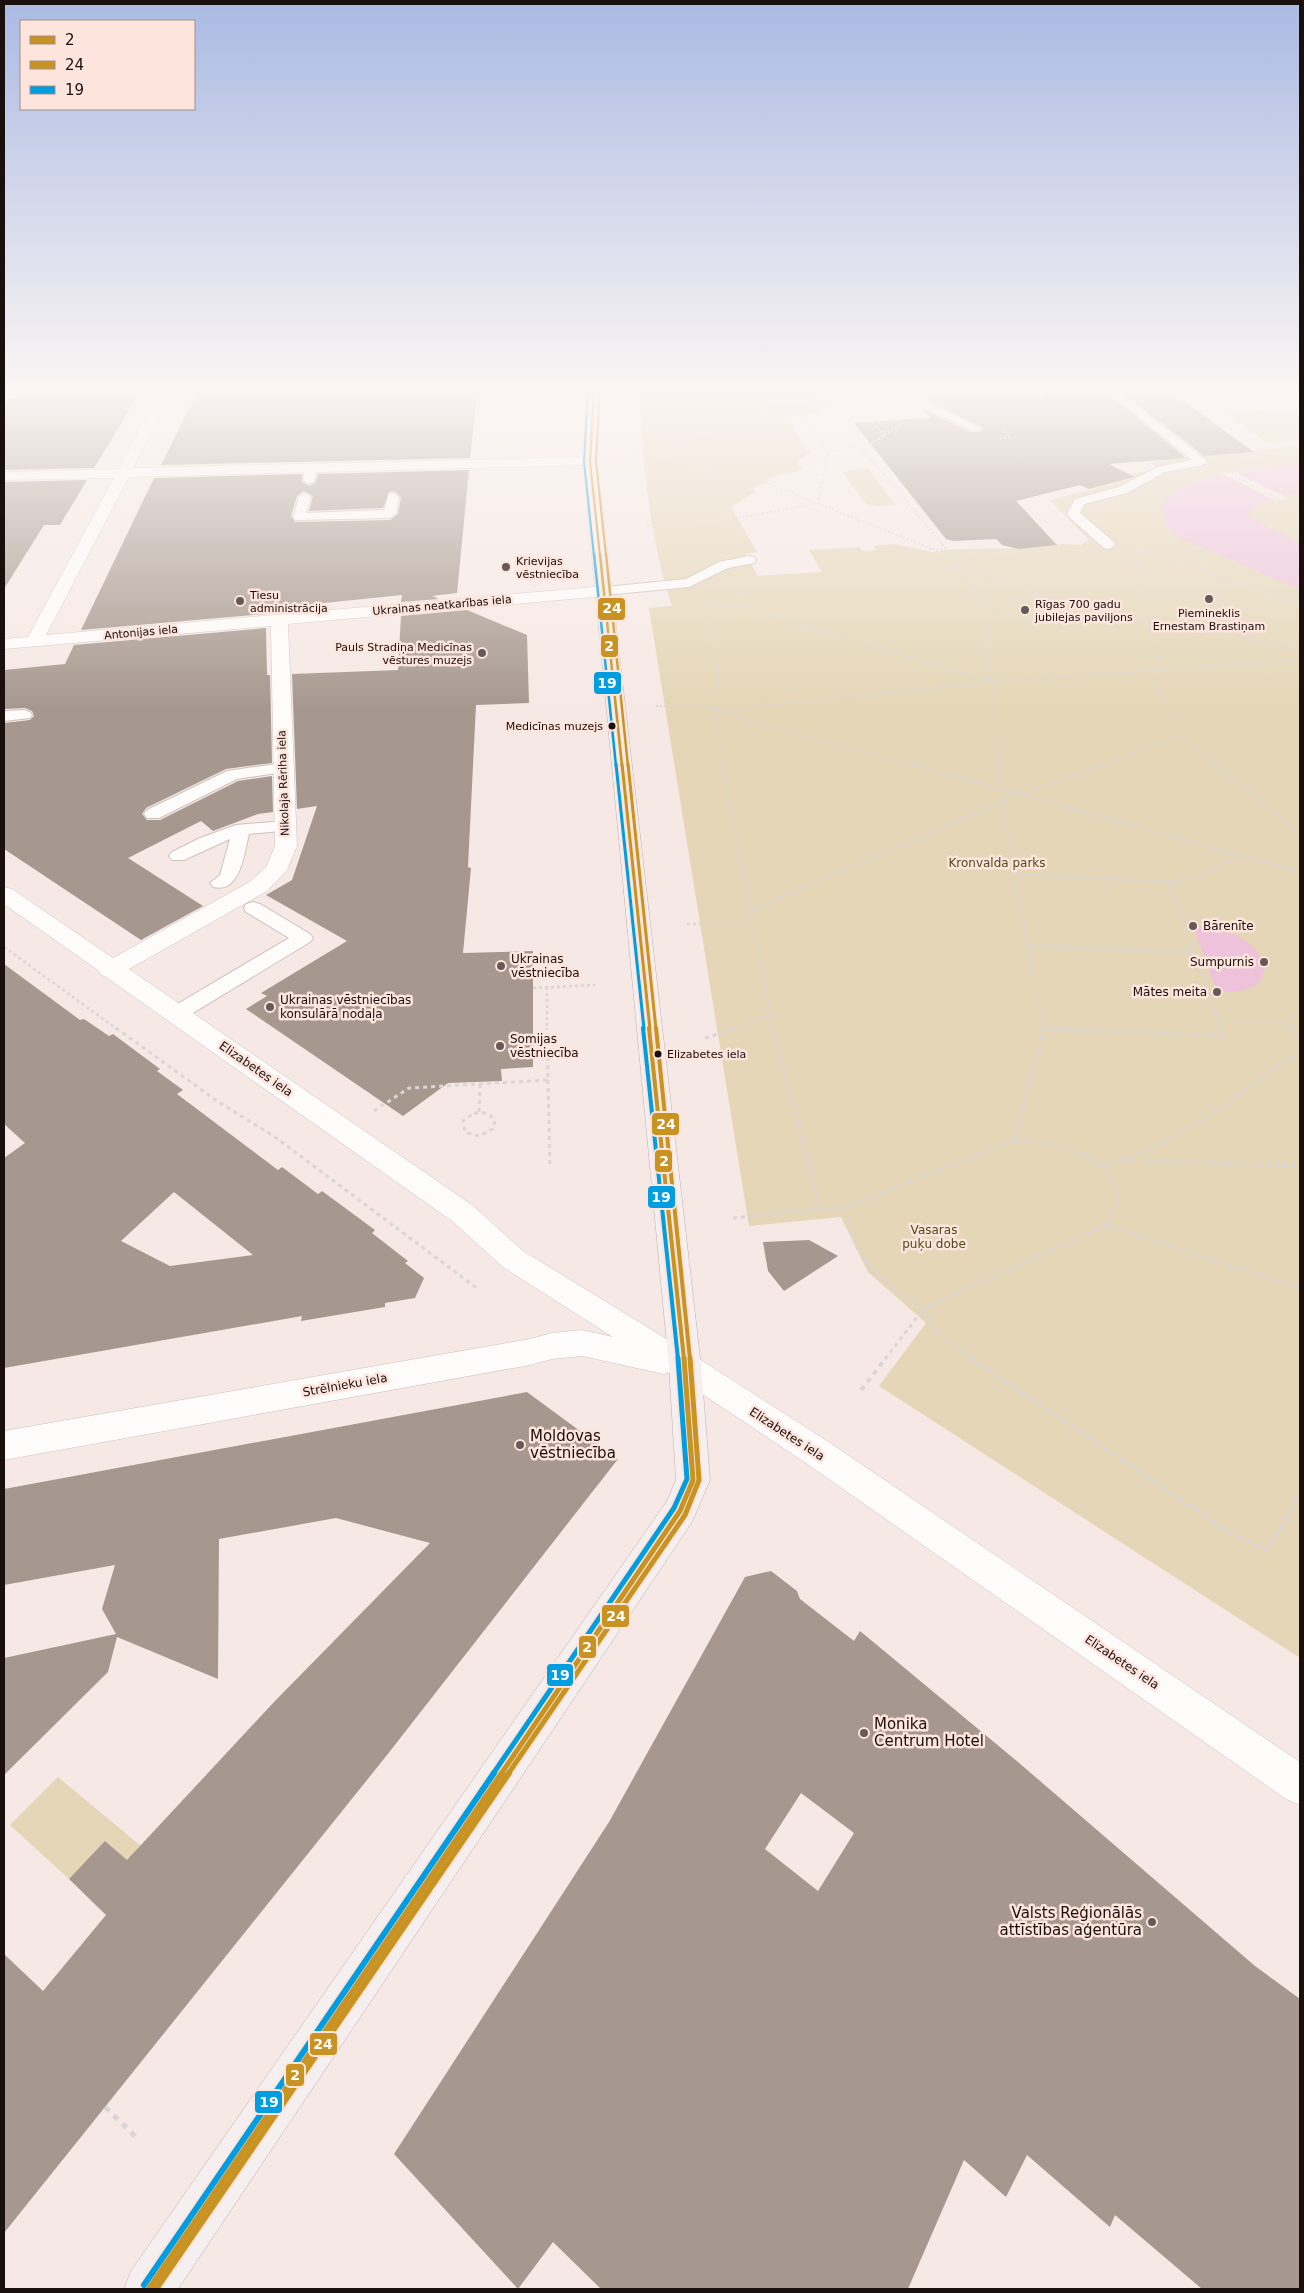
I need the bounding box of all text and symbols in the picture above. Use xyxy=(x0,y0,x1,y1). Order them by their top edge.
legend xyxy=(20,20,195,110)
text: 2 xyxy=(65,31,75,49)
text: 24 xyxy=(65,56,84,74)
text: 19 xyxy=(65,81,84,99)
place label: Krievijas vēstniecība xyxy=(516,555,579,581)
marker: Krievijas vēstniecība xyxy=(500,561,512,573)
place label: Tiesu administrācija xyxy=(249,589,328,615)
street label: Ukrainas neatkarības iela xyxy=(372,593,512,618)
marker: Piemineklis Ernestam Brastiņam xyxy=(1203,593,1215,605)
marker: Tiesu administrācija xyxy=(234,595,246,607)
line badge: 24 xyxy=(597,597,626,621)
place label: Rīgas 700 gadu jubilejas paviljons xyxy=(1034,598,1133,624)
text: 24 xyxy=(602,600,622,616)
marker: Rīgas 700 gadu jubilejas paviljons xyxy=(1019,604,1031,616)
place label: Piemineklis Ernestam Brastiņam xyxy=(1153,607,1265,633)
street label: Antonijas iela xyxy=(104,623,179,642)
line badge: 2 xyxy=(600,634,619,658)
text: 2 xyxy=(604,638,614,654)
place label: Pauls Stradiņa Medicīnas vēstures muzejs xyxy=(335,641,472,667)
marker: Pauls Stradiņa Medicīnas vēstures muzejs xyxy=(476,647,488,659)
line badge: 19 xyxy=(593,671,622,695)
text: 19 xyxy=(597,675,617,691)
place label: Medicīnas muzejs xyxy=(506,720,603,733)
marker: Medicīnas muzejs xyxy=(607,721,617,731)
street label: Nikolaja Rēriha iela xyxy=(275,730,292,836)
park label: Kronvalda parks xyxy=(948,856,1046,870)
place label: Bārenīte xyxy=(1203,919,1254,933)
marker: Bārenīte xyxy=(1187,920,1199,932)
place label: Ukrainas vēstniecība xyxy=(511,952,580,980)
place label: Sumpurnis xyxy=(1190,955,1254,969)
marker: Sumpurnis xyxy=(1258,956,1270,968)
marker: Ukrainas vēstniecība xyxy=(495,960,507,972)
place label: Mātes meita xyxy=(1133,985,1207,999)
marker: Mātes meita xyxy=(1211,986,1223,998)
place label: Ukrainas vēstniecības konsulārā nodaļa xyxy=(280,993,411,1021)
marker: Ukrainas vēstniecības konsulārā nodaļa xyxy=(264,1001,276,1013)
place label: Somijas vēstniecība xyxy=(510,1032,579,1060)
street label: Elizabetes iela xyxy=(217,1038,295,1100)
marker: Somijas vēstniecība xyxy=(494,1040,506,1052)
place label: Elizabetes iela xyxy=(667,1048,746,1061)
marker: Elizabetes iela xyxy=(653,1049,663,1059)
line badge: 24 xyxy=(651,1112,680,1136)
text: 24 xyxy=(656,1116,676,1132)
line badge: 2 xyxy=(654,1149,673,1173)
text: 2 xyxy=(659,1153,669,1169)
line badge: 19 xyxy=(647,1185,676,1209)
text: 19 xyxy=(651,1189,671,1205)
park label: Vasaras puķu dobe xyxy=(902,1223,966,1251)
street label: Strēlnieku iela xyxy=(302,1371,388,1399)
street label: Elizabetes iela xyxy=(747,1405,827,1463)
place label: Moldovas vēstniecība xyxy=(530,1427,616,1462)
marker: Moldovas vēstniecība xyxy=(514,1439,526,1451)
line badge: 24 xyxy=(601,1604,630,1628)
text: 24 xyxy=(606,1608,626,1624)
street label: Elizabetes iela xyxy=(1082,1632,1162,1692)
line badge: 2 xyxy=(578,1635,597,1659)
text: 2 xyxy=(582,1639,592,1655)
line badge: 19 xyxy=(546,1663,574,1687)
text: 19 xyxy=(550,1667,570,1683)
place label: Monika Centrum Hotel xyxy=(874,1715,984,1750)
marker: Monika Centrum Hotel xyxy=(858,1727,870,1739)
place label: Valsts Reģionālās attīstības aģentūra xyxy=(1000,1904,1142,1939)
marker: Valsts Reģionālās attīstības aģentūra xyxy=(1146,1916,1158,1928)
line badge: 24 xyxy=(309,2032,338,2056)
text: 24 xyxy=(313,2036,333,2052)
line badge: 2 xyxy=(285,2063,305,2087)
text: 2 xyxy=(290,2067,300,2083)
line badge: 19 xyxy=(254,2090,283,2114)
text: 19 xyxy=(259,2094,279,2110)

